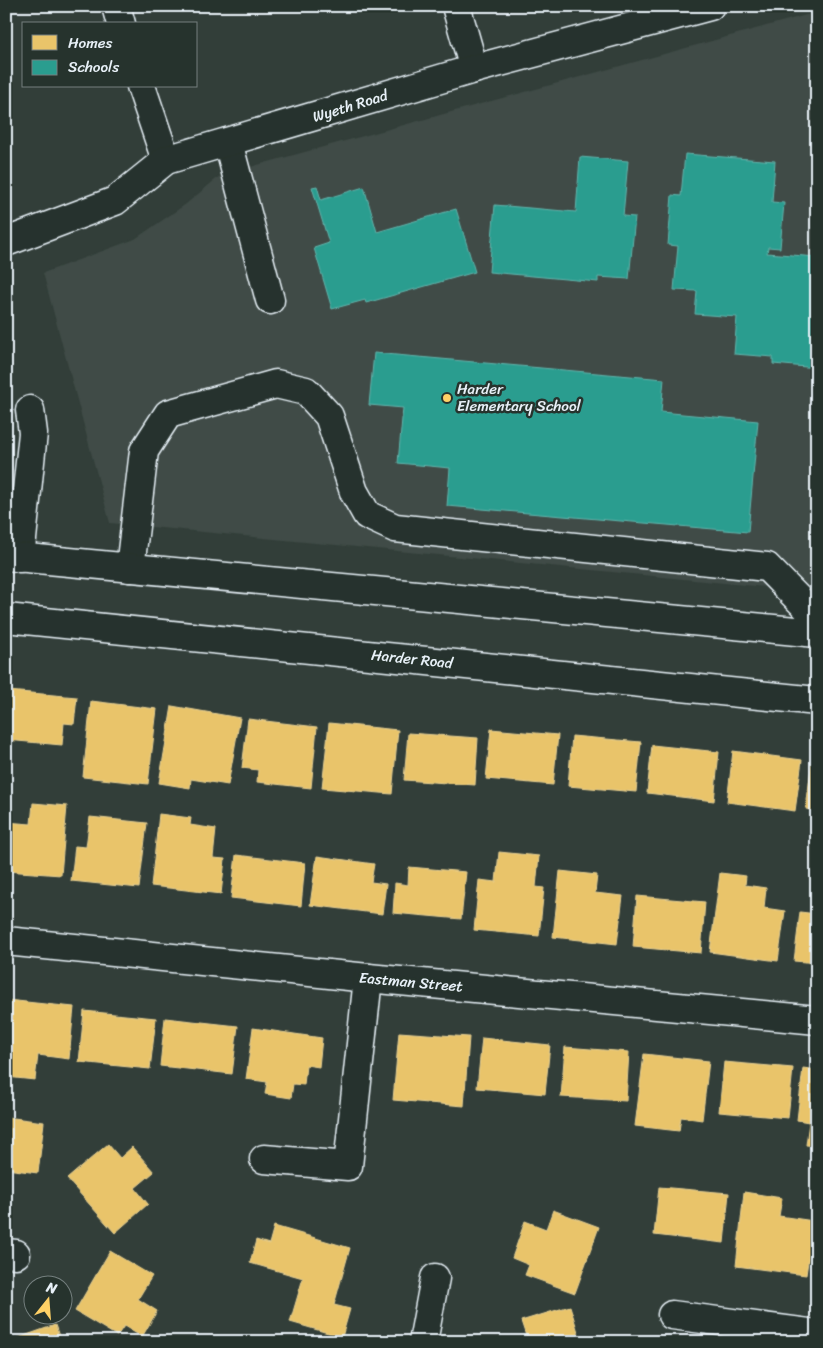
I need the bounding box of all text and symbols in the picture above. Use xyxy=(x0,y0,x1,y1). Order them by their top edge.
legend xyxy=(22,22,198,88)
text: Homes xyxy=(68,30,112,56)
text: Schools xyxy=(68,54,119,80)
street label: Wyeth Road xyxy=(309,82,392,130)
place label: Harder Elementary School xyxy=(457,376,582,419)
marker: Harder Elementary School xyxy=(441,392,453,404)
street label: Harder Road xyxy=(370,642,455,676)
street label: Eastman Street xyxy=(358,965,464,1000)
text: N xyxy=(42,1274,60,1302)
north arrow xyxy=(22,1276,72,1326)

